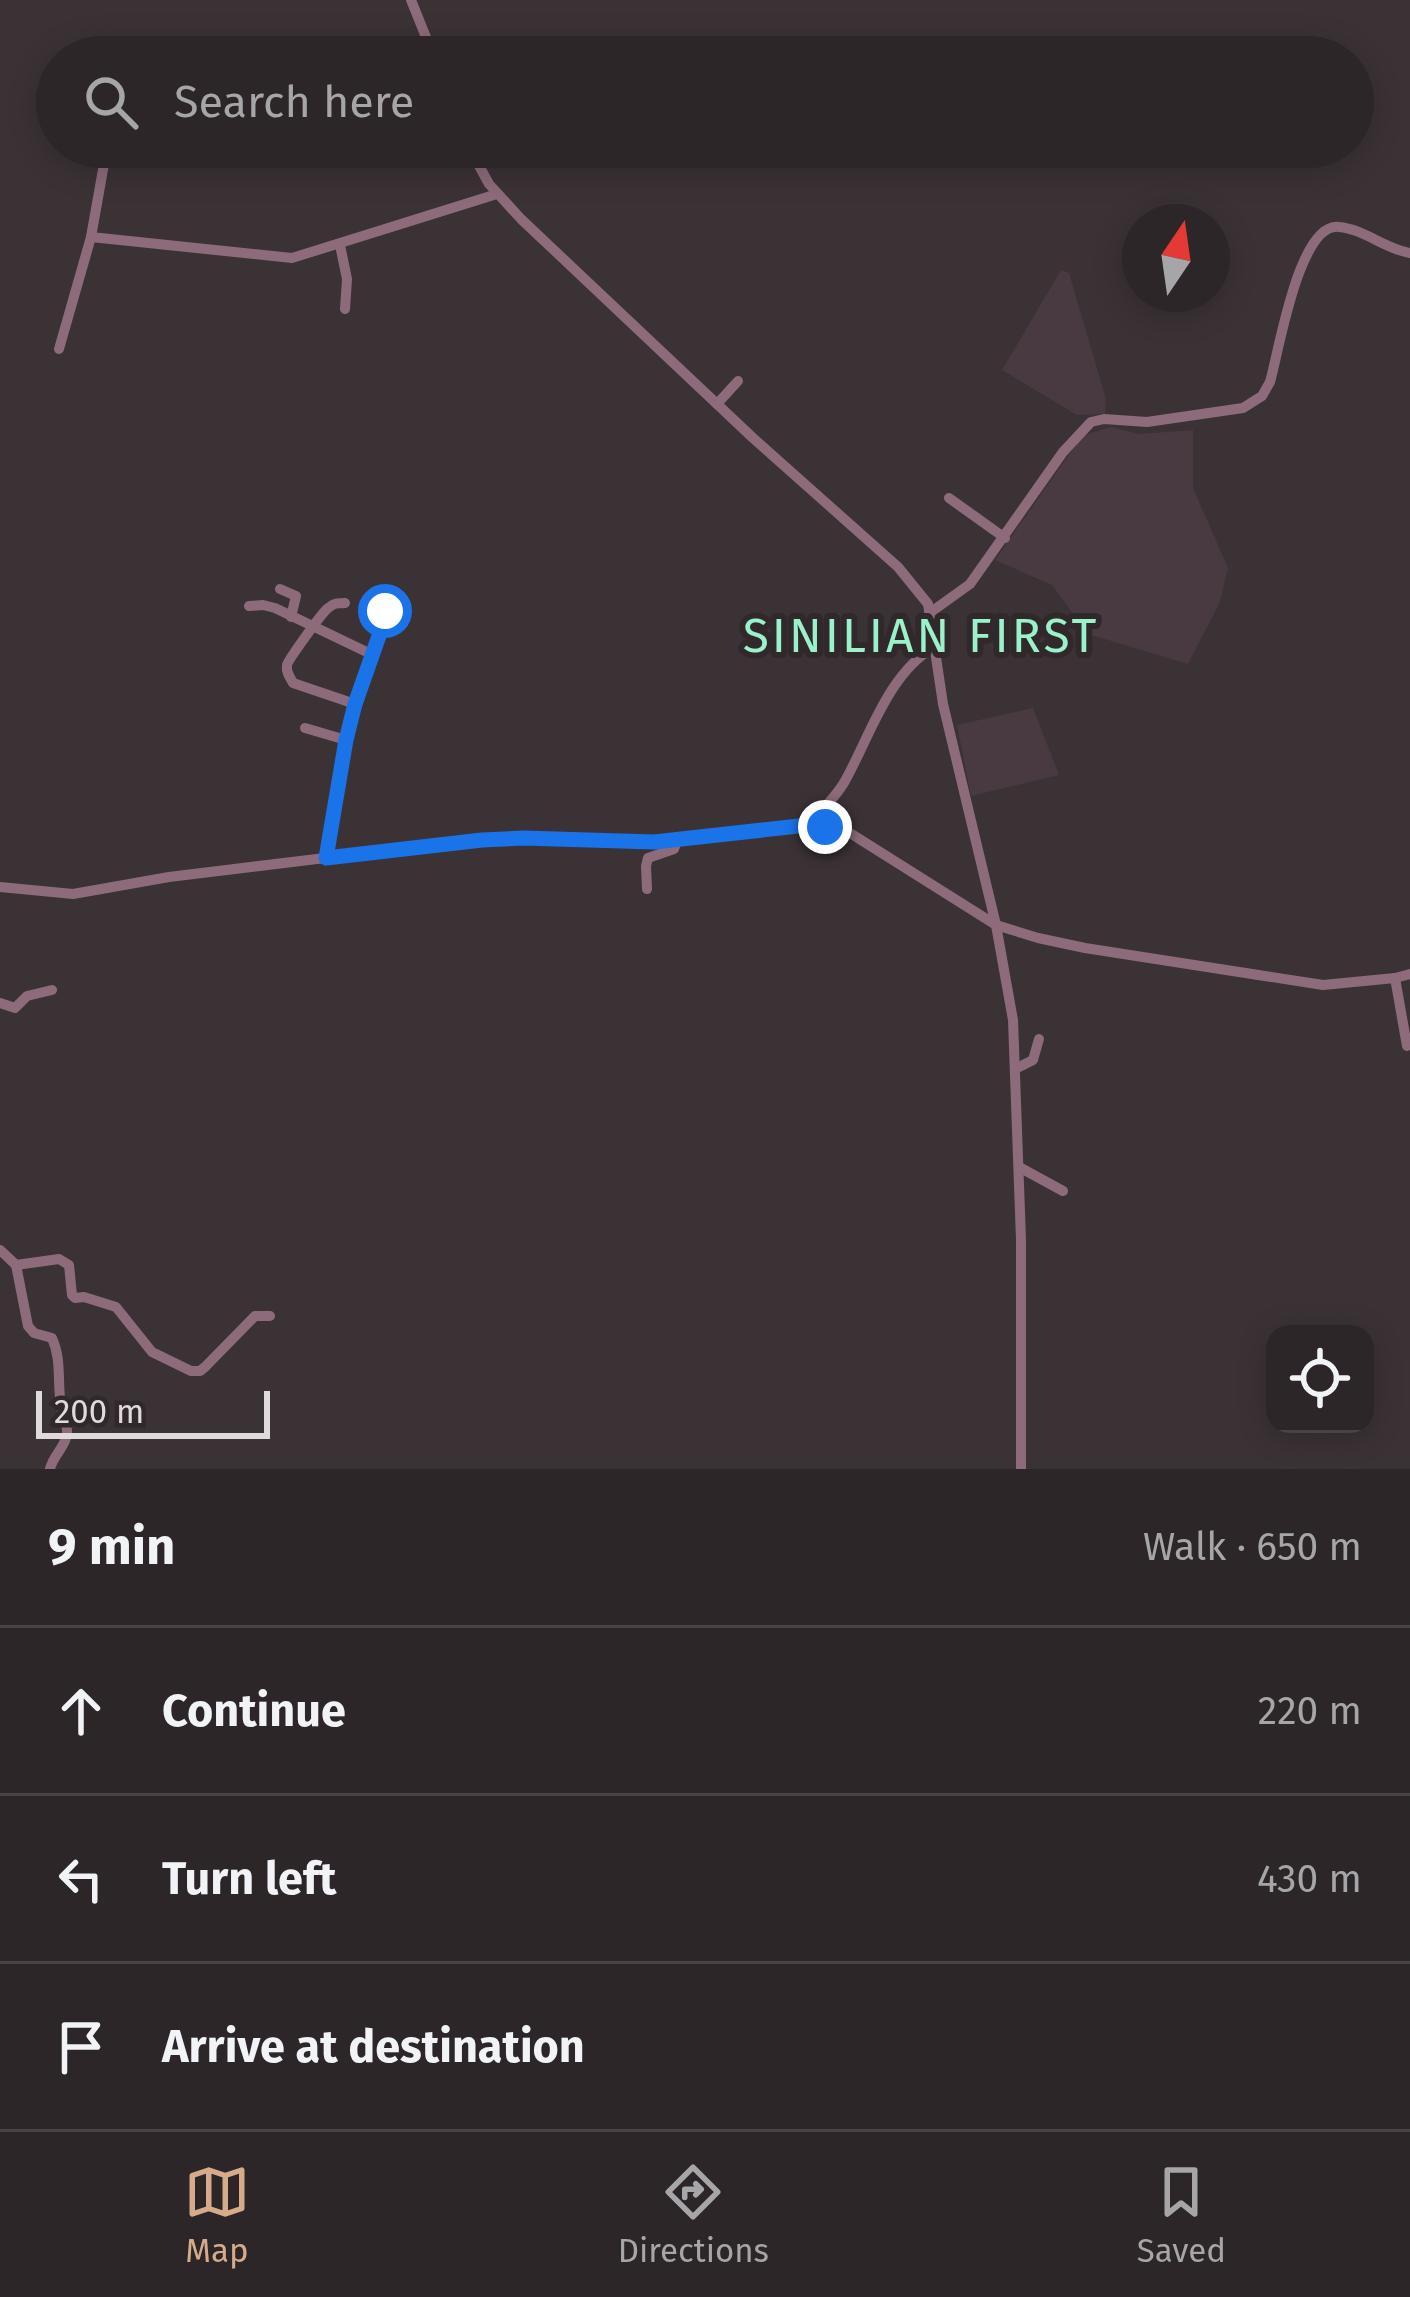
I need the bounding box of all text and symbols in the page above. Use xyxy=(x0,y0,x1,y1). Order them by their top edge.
search box xyxy=(36,36,1374,168)
icon: search xyxy=(78,69,144,135)
text: Search here xyxy=(174,75,414,129)
north arrow xyxy=(1122,204,1230,312)
route start xyxy=(358,584,412,638)
district label: SINILIAN FIRST xyxy=(743,607,1099,665)
route end xyxy=(798,800,852,854)
map controls xyxy=(1266,1325,1374,1433)
button: locate xyxy=(1266,1325,1374,1433)
scale bar xyxy=(36,1385,270,1438)
text: 200 m xyxy=(54,1392,144,1432)
text: 9 min xyxy=(48,1516,176,1578)
text: Walk · 650 m xyxy=(1143,1524,1362,1570)
icon: ahead xyxy=(48,1678,114,1744)
text: Continue xyxy=(162,1684,346,1738)
text: 220 m xyxy=(1258,1688,1362,1734)
icon: left xyxy=(48,1846,114,1912)
text: Turn left xyxy=(162,1852,336,1906)
text: 430 m xyxy=(1257,1856,1362,1902)
icon: arrive xyxy=(48,2014,114,2080)
text: Arrive at destination xyxy=(162,2020,585,2074)
tab: Map xyxy=(184,2159,250,2271)
tab: Directions xyxy=(618,2159,769,2271)
tab: Saved xyxy=(1137,2159,1226,2271)

